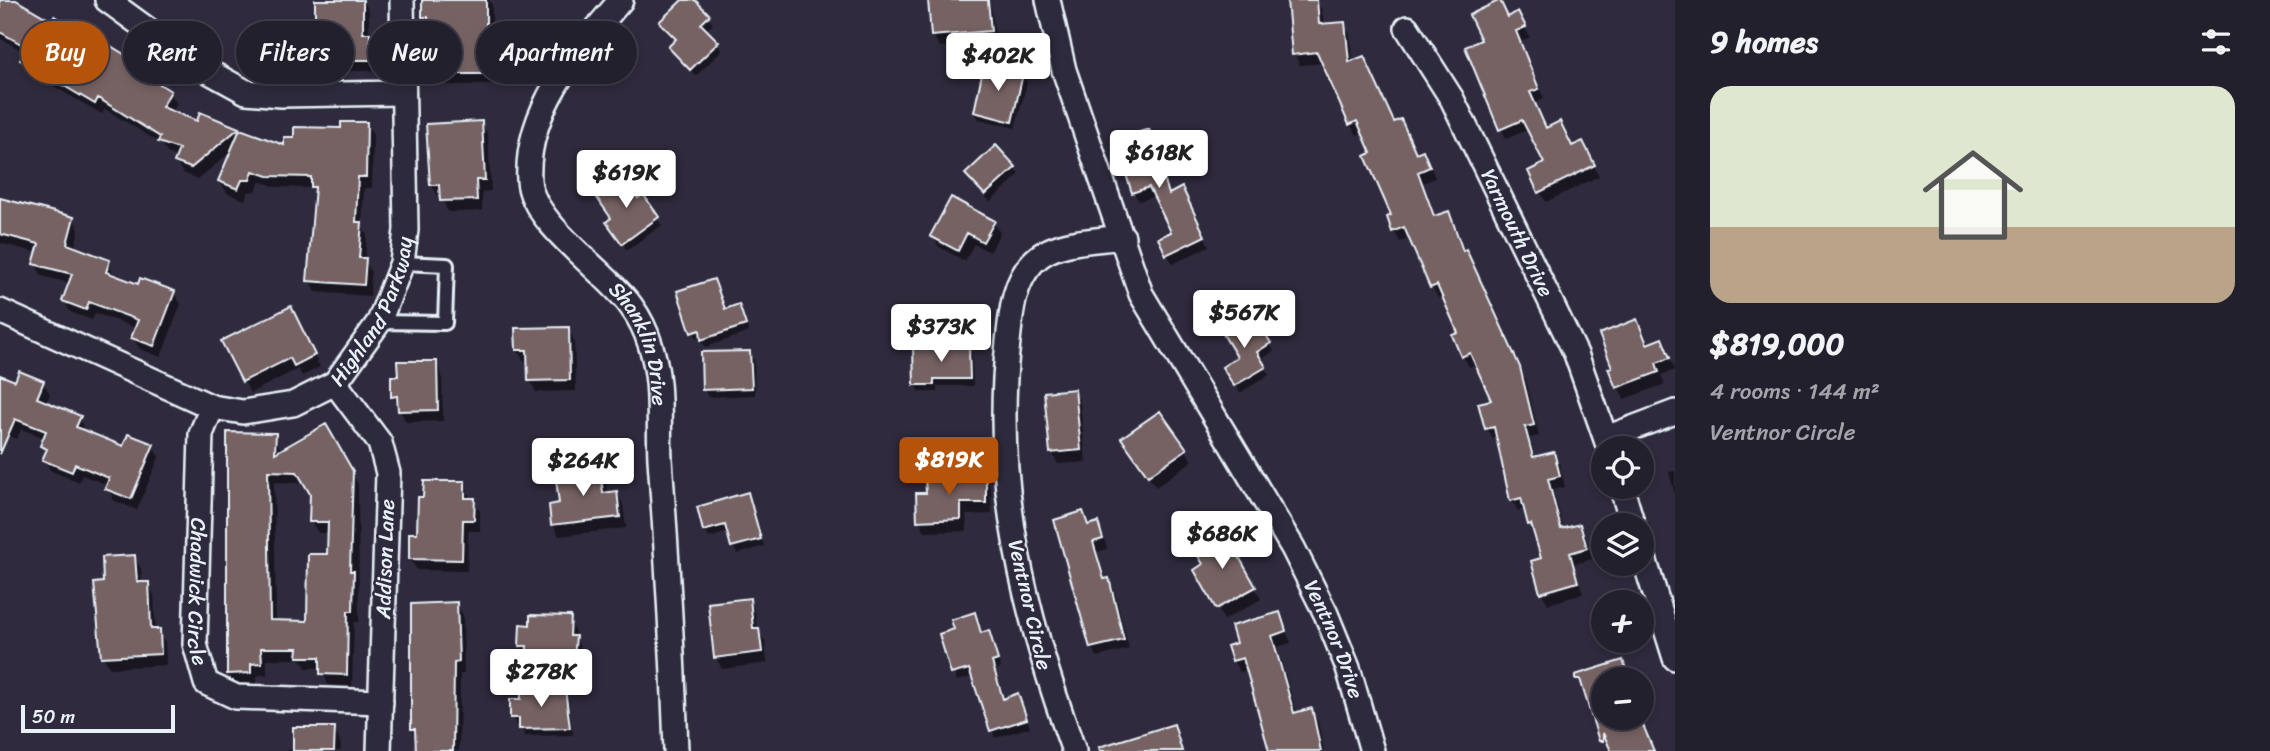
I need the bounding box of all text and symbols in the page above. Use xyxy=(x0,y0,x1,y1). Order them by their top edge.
text: 9 homes xyxy=(1710,15,1818,69)
chip: Buy xyxy=(21,21,109,84)
chip: Rent xyxy=(123,21,222,84)
chip: Filters xyxy=(236,21,354,84)
chip: New xyxy=(368,21,462,84)
chip: Apartment xyxy=(476,21,637,84)
icon: filters xyxy=(2197,23,2235,61)
pin: $402K xyxy=(949,34,1047,93)
text: $402K xyxy=(962,35,1034,76)
pin: $618K xyxy=(1110,130,1208,190)
text: $618K xyxy=(1126,132,1192,173)
icon: home xyxy=(1910,132,2036,258)
pin: $619K xyxy=(577,150,675,210)
text: $619K xyxy=(593,152,659,193)
street label: Yarmouth Drive xyxy=(1470,162,1565,304)
street label: Highland Parkway xyxy=(319,234,424,395)
street label: Shanklin Drive xyxy=(599,272,678,407)
pin: $567K xyxy=(1195,290,1293,350)
text: $567K xyxy=(1209,292,1279,333)
pin: $373K xyxy=(892,304,990,364)
text: $373K xyxy=(907,306,975,347)
text: $819,000 xyxy=(1710,317,1845,371)
text: 4 rooms · 144 m² xyxy=(1710,371,1880,412)
text: Ventnor Circle xyxy=(1710,412,1856,453)
map controls xyxy=(1591,436,1654,730)
button: locate xyxy=(1591,436,1654,499)
pin: $264K xyxy=(534,438,632,498)
pin: $819K xyxy=(900,438,998,497)
text: $819K xyxy=(915,439,983,480)
text: $264K xyxy=(548,440,618,481)
street label: Addison Lane xyxy=(364,498,406,621)
pin: $686K xyxy=(1173,512,1271,571)
text: $686K xyxy=(1187,513,1257,554)
button: layers xyxy=(1591,513,1654,576)
street label: Chadwick Circle xyxy=(176,517,219,670)
street label: Ventnor Circle xyxy=(997,536,1064,674)
street label: Ventnor Drive xyxy=(1293,573,1375,703)
button: + xyxy=(1591,590,1654,653)
pin: $278K xyxy=(492,650,590,709)
text: $278K xyxy=(506,651,576,692)
button: − xyxy=(1591,667,1654,730)
text: 50 m xyxy=(32,700,75,733)
scale bar xyxy=(21,702,175,734)

